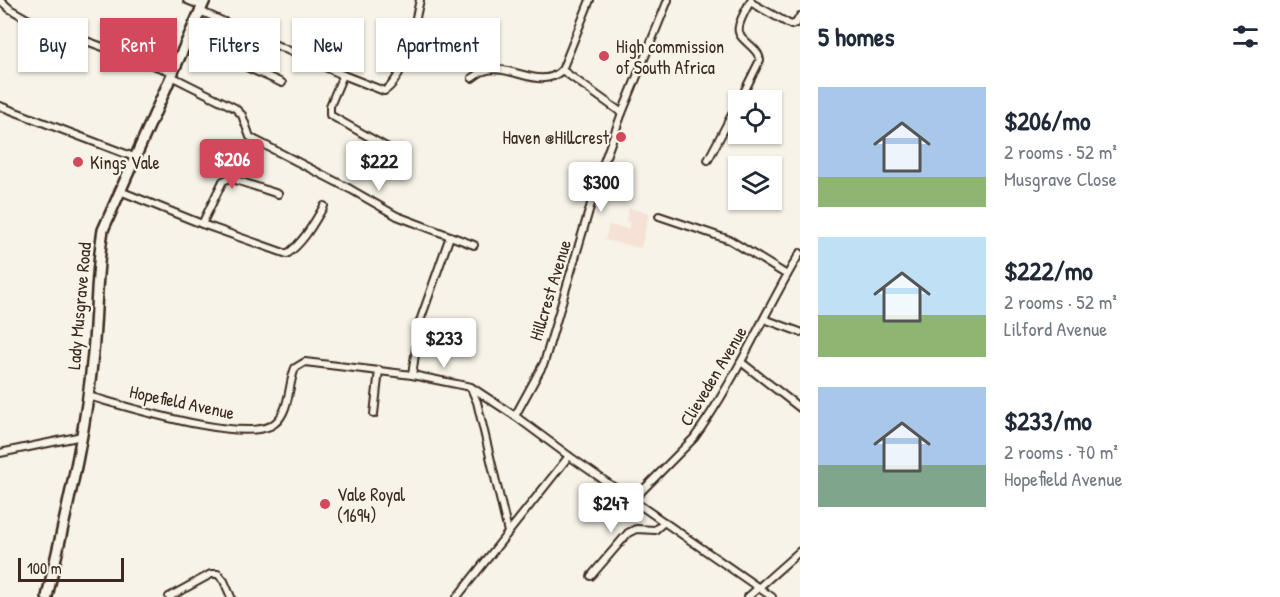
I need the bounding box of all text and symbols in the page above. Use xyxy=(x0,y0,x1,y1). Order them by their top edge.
chip: Buy xyxy=(18,18,88,72)
chip: Rent xyxy=(100,18,177,72)
chip: Filters xyxy=(189,18,280,72)
chip: New xyxy=(292,18,364,72)
chip: Apartment xyxy=(376,18,500,72)
text: 5 homes xyxy=(818,19,894,54)
icon: filters xyxy=(1229,20,1262,53)
place label: High commission of South Africa xyxy=(616,34,724,80)
marker: High commission of South Africa xyxy=(597,49,611,63)
map controls xyxy=(728,90,782,210)
button: locate xyxy=(728,90,782,144)
text: $206/mo xyxy=(1004,103,1091,138)
icon: home xyxy=(866,111,938,183)
place label: Haven @Hillcrest xyxy=(503,125,610,150)
marker: Haven @Hillcrest xyxy=(614,130,628,144)
text: 2 rooms · 52 m² xyxy=(1004,138,1117,165)
pin: $206 xyxy=(196,139,268,190)
pin: $222 xyxy=(343,141,415,192)
text: $206 xyxy=(214,145,250,172)
text: $222 xyxy=(360,147,398,174)
place label: Kings Vale xyxy=(90,150,160,175)
marker: Kings Vale xyxy=(71,155,85,169)
button: layers xyxy=(728,156,782,210)
pin: $300 xyxy=(565,162,637,213)
text: Musgrave Close xyxy=(1004,165,1117,192)
text: $300 xyxy=(582,168,620,195)
street label: Hillcrest Avenue xyxy=(523,237,577,343)
street label: Lady Musgrave Road xyxy=(61,241,97,371)
text: $222/mo xyxy=(1004,253,1093,288)
icon: home xyxy=(866,261,938,333)
text: 2 rooms · 52 m² xyxy=(1004,288,1117,315)
text: Lilford Avenue xyxy=(1004,315,1107,342)
pin: $233 xyxy=(408,318,480,369)
street label: Clieveden Avenue xyxy=(673,321,753,431)
text: $233 xyxy=(425,324,463,351)
street label: Hopefield Avenue xyxy=(127,379,237,425)
text: $233/mo xyxy=(1004,403,1092,438)
icon: home xyxy=(866,411,938,483)
text: 2 rooms · 70 m² xyxy=(1004,438,1118,465)
text: Hopefield Avenue xyxy=(1004,465,1122,492)
place label: Vale Royal (1694) xyxy=(337,482,405,528)
pin: $247 xyxy=(575,483,647,534)
text: $247 xyxy=(593,489,629,516)
marker: Vale Royal (1694) xyxy=(318,497,332,511)
scale bar xyxy=(18,555,124,582)
text: 100 m xyxy=(27,557,62,579)

